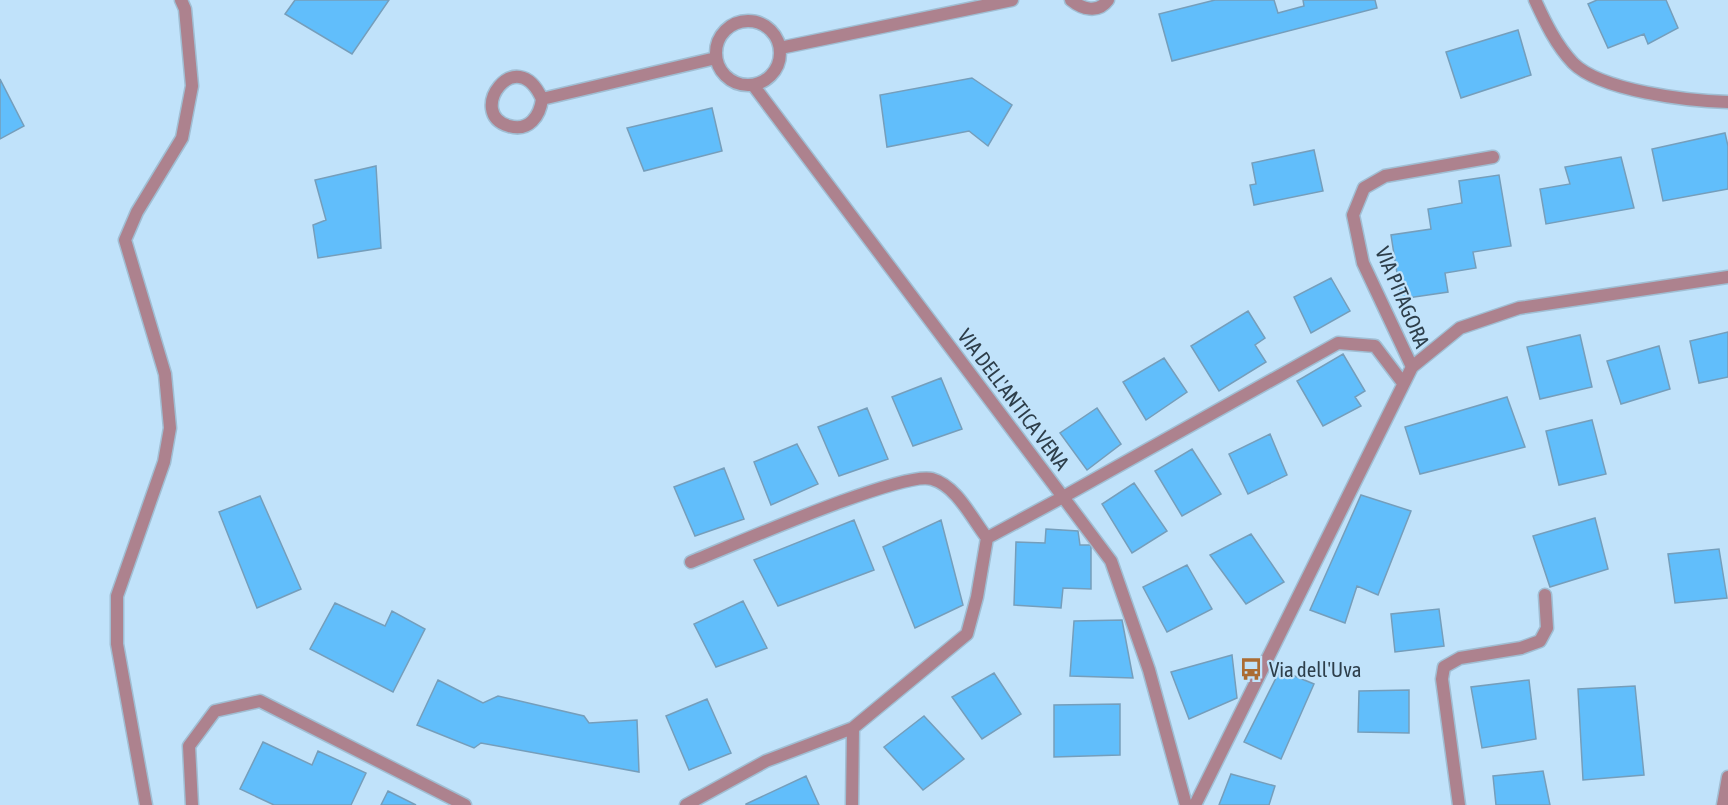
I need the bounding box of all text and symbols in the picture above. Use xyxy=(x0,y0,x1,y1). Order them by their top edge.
street label: VIA PITAGORA xyxy=(1371,243,1435,352)
street label: VIA DELL'ANTICA VENA xyxy=(953,324,1075,475)
bus stop icon: Via dell'Uva xyxy=(1238,656,1264,682)
place label: Via dell'Uva xyxy=(1269,657,1361,681)

